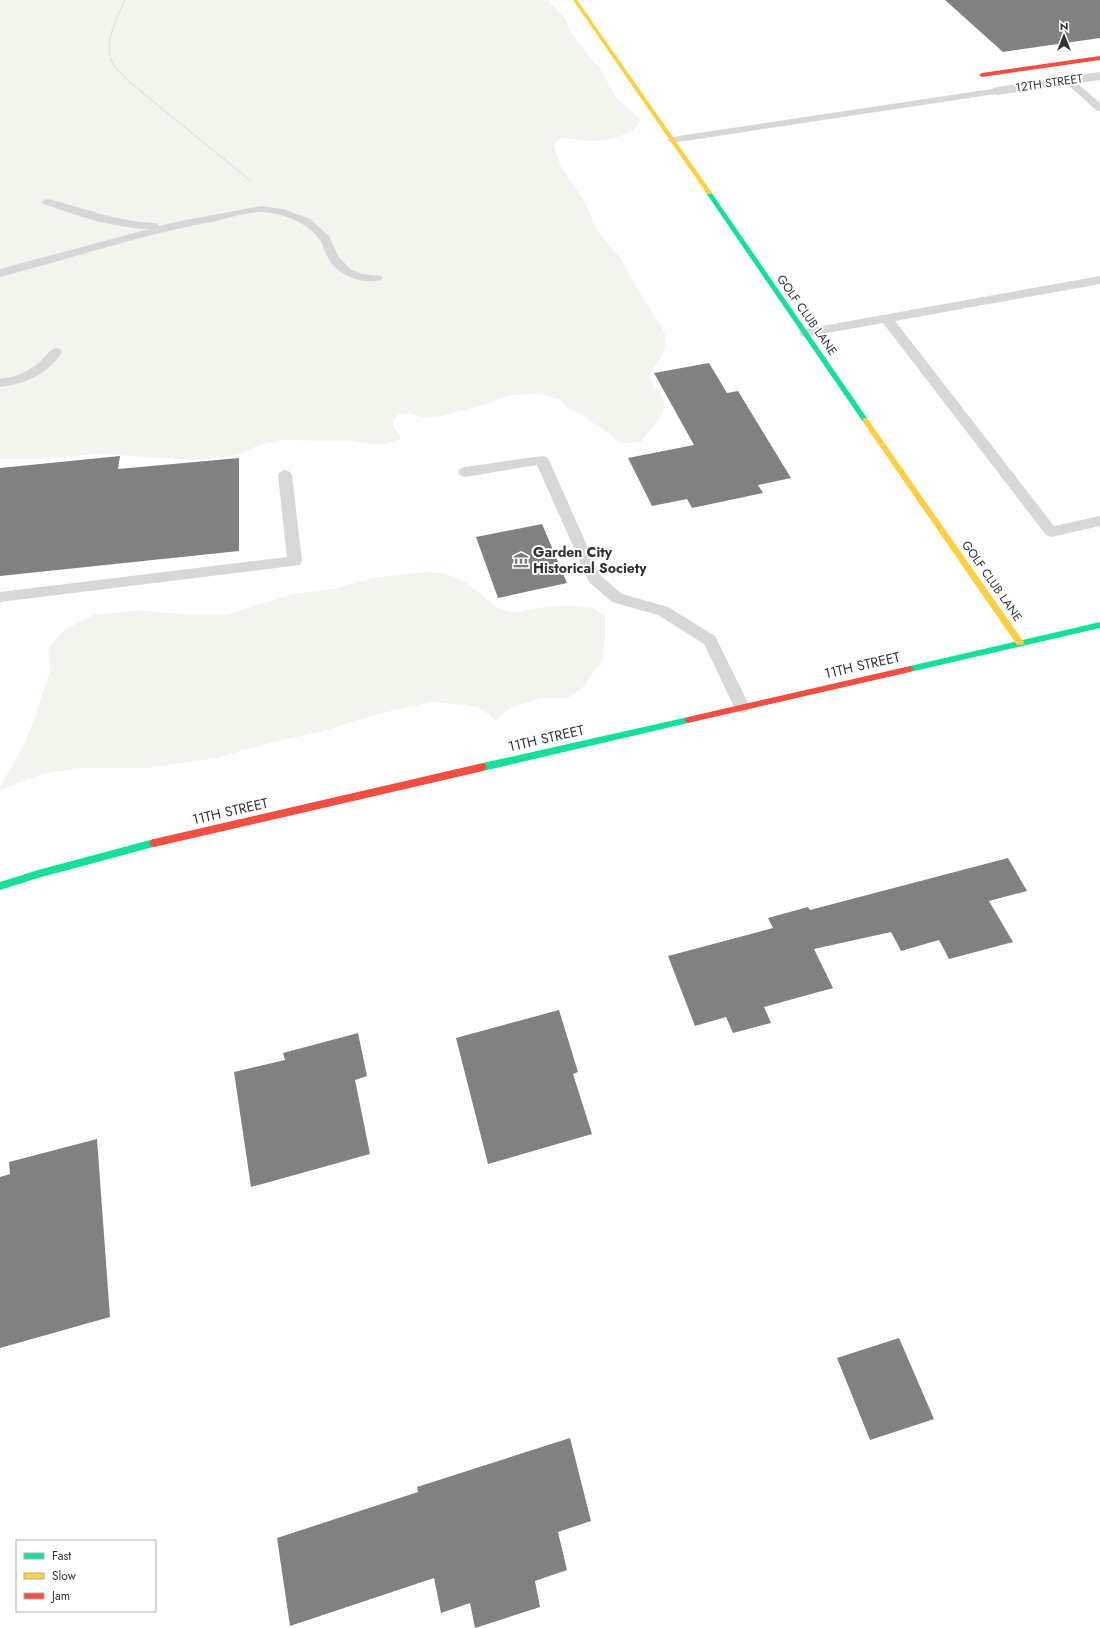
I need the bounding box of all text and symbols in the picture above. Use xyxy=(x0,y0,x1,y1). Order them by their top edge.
north arrow xyxy=(1044,16,1084,56)
text: N xyxy=(1060,18,1068,34)
street label: 12TH STREET xyxy=(1014,69,1084,97)
street label: GOLF CLUB LANE xyxy=(772,271,842,359)
street label: GOLF CLUB LANE xyxy=(957,537,1027,625)
place label: Garden City Historical Society xyxy=(533,542,647,578)
museum icon: Garden City Historical Society xyxy=(512,551,530,569)
street label: 11TH STREET xyxy=(822,646,902,683)
street label: 11TH STREET xyxy=(506,719,586,756)
street label: 11TH STREET xyxy=(190,792,270,829)
legend xyxy=(16,1540,156,1612)
text: Fast xyxy=(52,1547,71,1565)
text: Slow xyxy=(52,1567,77,1585)
text: Jam xyxy=(50,1587,70,1605)

